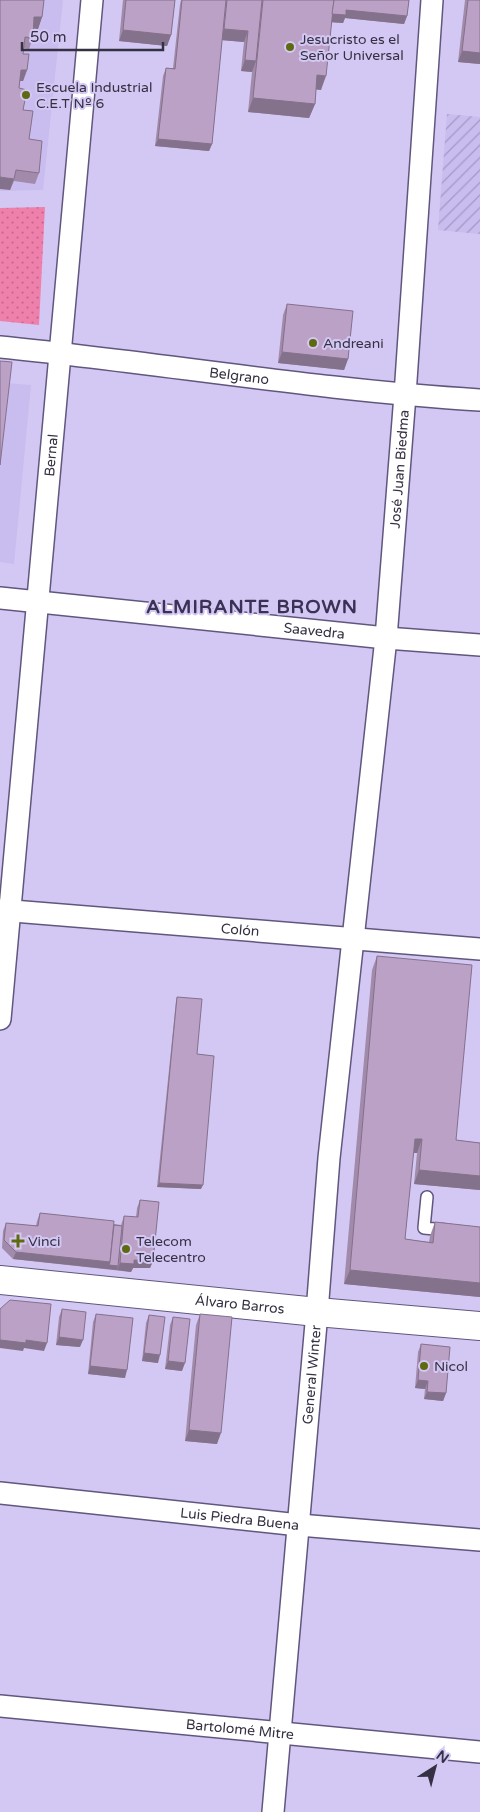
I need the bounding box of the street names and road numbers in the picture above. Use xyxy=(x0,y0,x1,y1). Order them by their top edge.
street label: Belgrano xyxy=(208,364,270,388)
street label: José Juan Biedma xyxy=(387,409,413,529)
street label: Bernal xyxy=(41,433,62,477)
street label: Saavedra xyxy=(283,619,346,643)
street label: Colón xyxy=(220,920,260,940)
street label: Álvaro Barros xyxy=(194,1292,286,1318)
street label: General Winter xyxy=(299,1324,325,1425)
street label: Luis Piedra Buena xyxy=(179,1504,300,1534)
street label: Bartolomé Mitre xyxy=(185,1716,295,1743)

